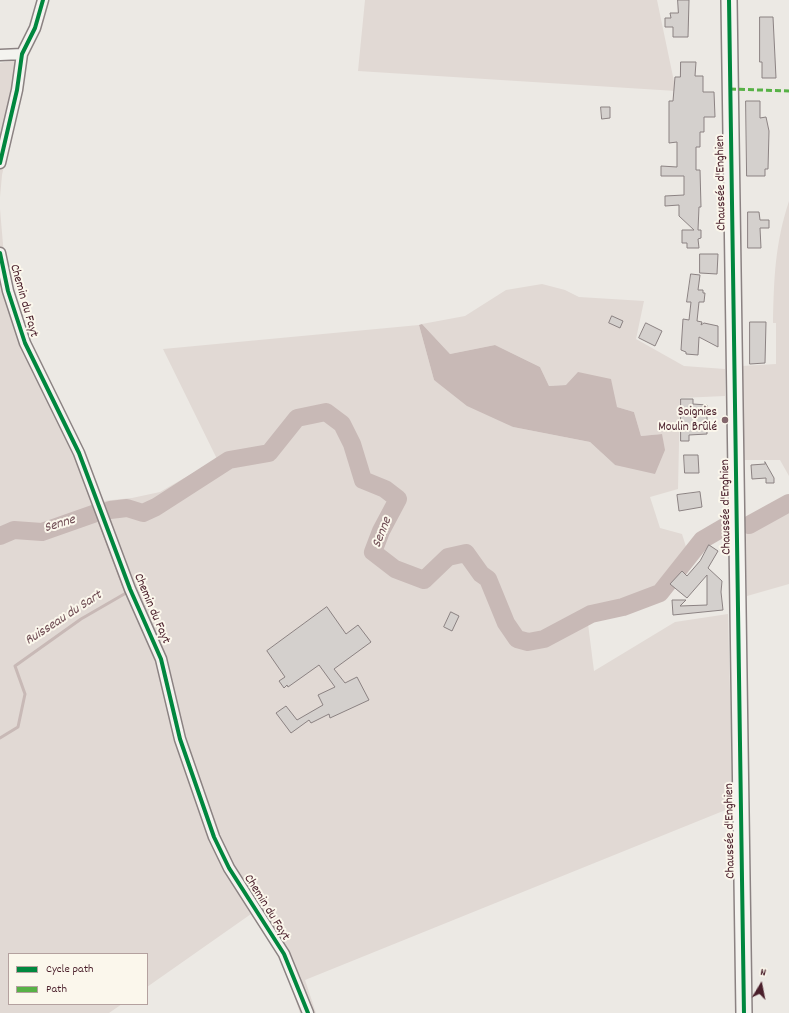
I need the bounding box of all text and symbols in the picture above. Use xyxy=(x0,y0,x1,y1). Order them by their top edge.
street label: Chaussée d'Enghien xyxy=(713,135,731,231)
street label: Chemin du Fayt xyxy=(5,263,41,339)
place label: Soignies Moulin Brûlé xyxy=(658,405,717,436)
marker: Soignies Moulin Brûlé xyxy=(720,415,730,425)
street label: Chaussée d'Enghien xyxy=(718,459,736,555)
water label: Senne xyxy=(43,512,77,538)
water label: Senne xyxy=(369,515,397,551)
street label: Chemin du Fayt xyxy=(129,571,173,647)
water label: Ruisseau du Sart xyxy=(22,588,106,650)
street label: Chaussée d'Enghien xyxy=(722,783,740,879)
street label: Chemin du Fayt xyxy=(240,872,292,944)
legend xyxy=(8,953,148,1005)
text: Cycle path xyxy=(46,961,94,978)
north arrow xyxy=(741,965,781,1005)
text: N xyxy=(759,965,767,982)
text: Path xyxy=(46,981,67,998)

